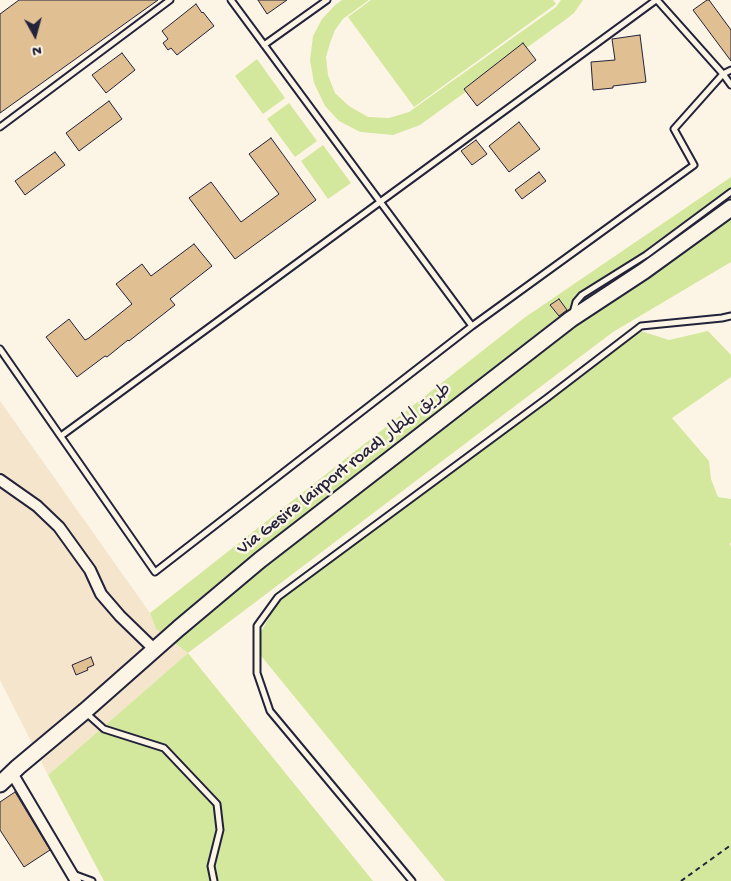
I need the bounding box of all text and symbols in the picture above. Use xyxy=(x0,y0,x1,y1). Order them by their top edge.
north arrow xyxy=(10,10,60,60)
text: N xyxy=(31,41,42,59)
street label: Via Gesire (airport road) طريق المطار xyxy=(233,380,457,560)

